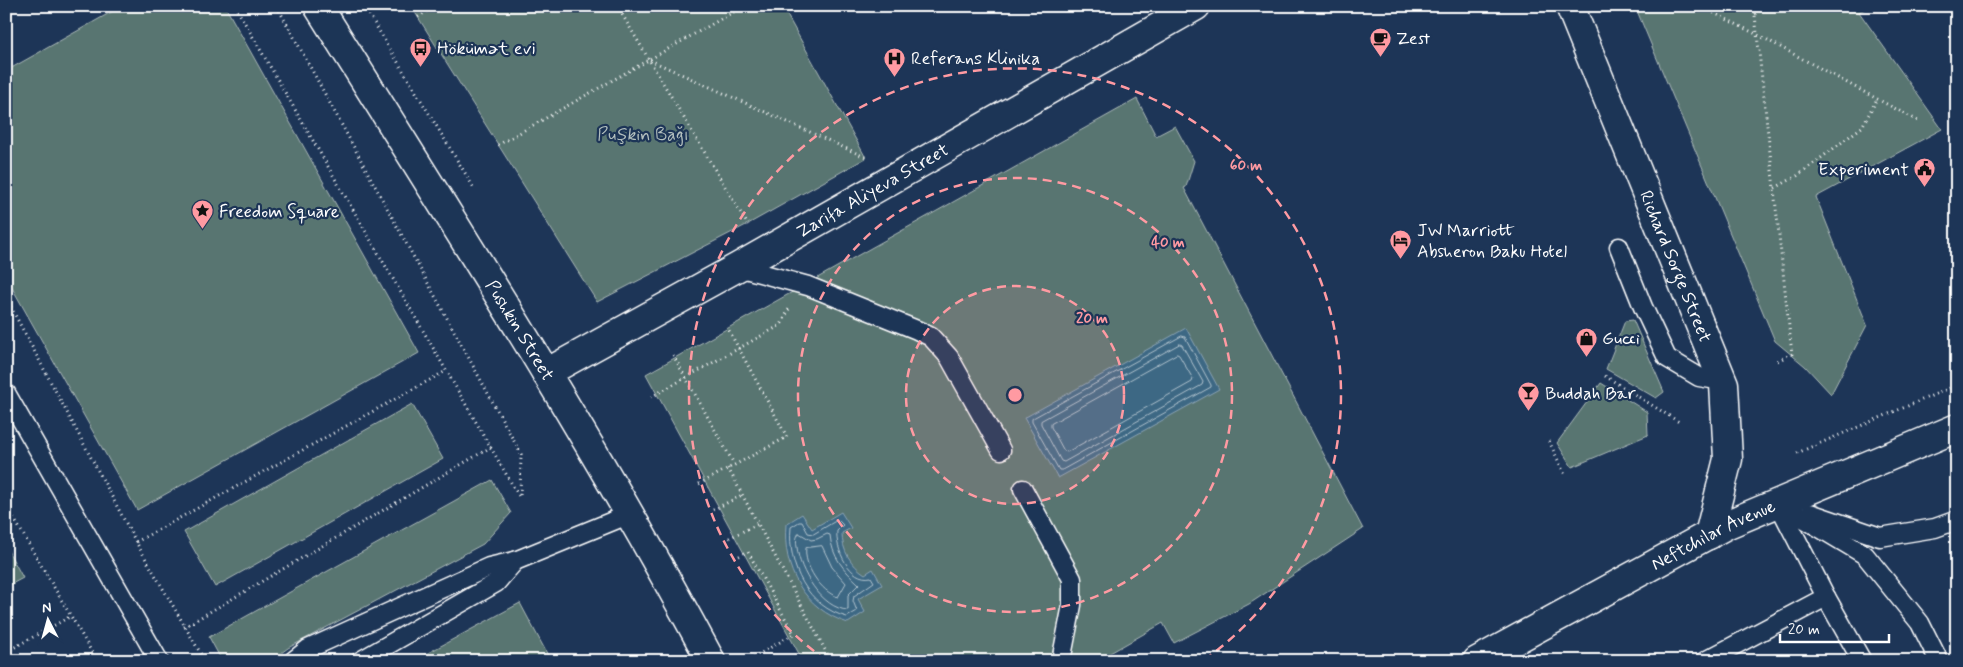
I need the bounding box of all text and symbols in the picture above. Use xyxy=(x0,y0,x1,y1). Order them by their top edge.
cafe icon: Zest xyxy=(1368,26,1392,57)
place label: Zest xyxy=(1396,27,1431,51)
bus stop icon: Hökümət evi xyxy=(409,36,433,67)
place label: Hökümət evi xyxy=(437,37,536,61)
hospital icon: Referans Klinika xyxy=(883,46,907,77)
place label: Referans Klinika xyxy=(911,47,1040,71)
park label: Puşkin Bağı xyxy=(597,123,689,147)
street label: Zarifa Aliyeva Street xyxy=(792,138,953,244)
text: 60 m xyxy=(1230,156,1262,176)
public building icon: Experiment xyxy=(1913,157,1937,188)
place label: Experiment xyxy=(1818,158,1909,182)
street label: Richard Sorge Street xyxy=(1633,187,1717,346)
place icon: Freedom Square xyxy=(191,199,215,230)
place label: Freedom Square xyxy=(219,200,339,224)
place label: JW Marriott Absheron Baku Hotel xyxy=(1417,219,1567,264)
hotel icon: JW Marriott Absheron Baku Hotel xyxy=(1389,228,1413,259)
text: 40 m xyxy=(1151,233,1185,253)
street label: Pushkin Street xyxy=(479,276,559,386)
text: 20 m xyxy=(1076,309,1108,329)
shop icon: Gucci xyxy=(1574,326,1598,357)
place label: Gucci xyxy=(1602,327,1640,351)
bar icon: Buddah Bar xyxy=(1517,381,1541,412)
place label: Buddah Bar xyxy=(1545,382,1636,406)
centre of rings xyxy=(1006,386,1024,404)
street label: Neftchilar Avenue xyxy=(1647,494,1779,577)
north arrow xyxy=(22,594,72,644)
text: N xyxy=(41,599,52,618)
scale bar xyxy=(1780,612,1889,644)
text: 20 m xyxy=(1788,620,1820,640)

